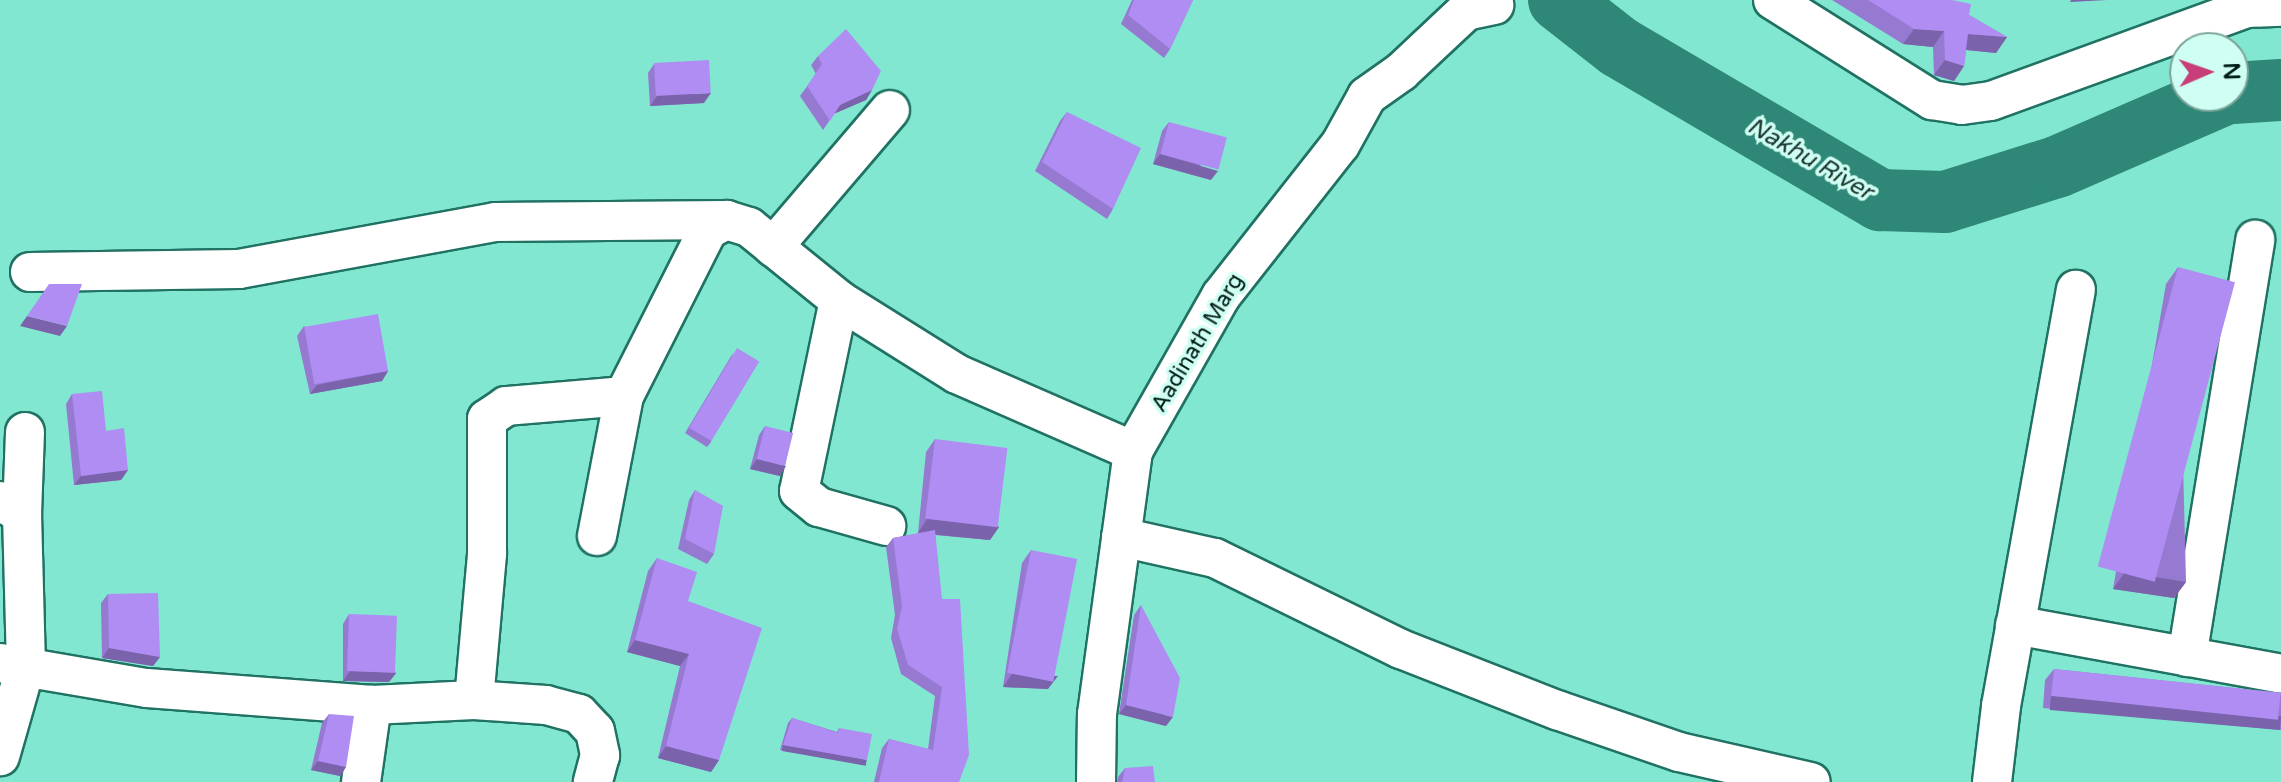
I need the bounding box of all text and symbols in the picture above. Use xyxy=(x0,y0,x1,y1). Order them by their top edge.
north arrow xyxy=(2169,32,2249,112)
text: N xyxy=(2218,62,2244,81)
water label: Nakhu River xyxy=(1742,112,1878,206)
street label: Aadinath Marg xyxy=(1146,269,1250,417)

